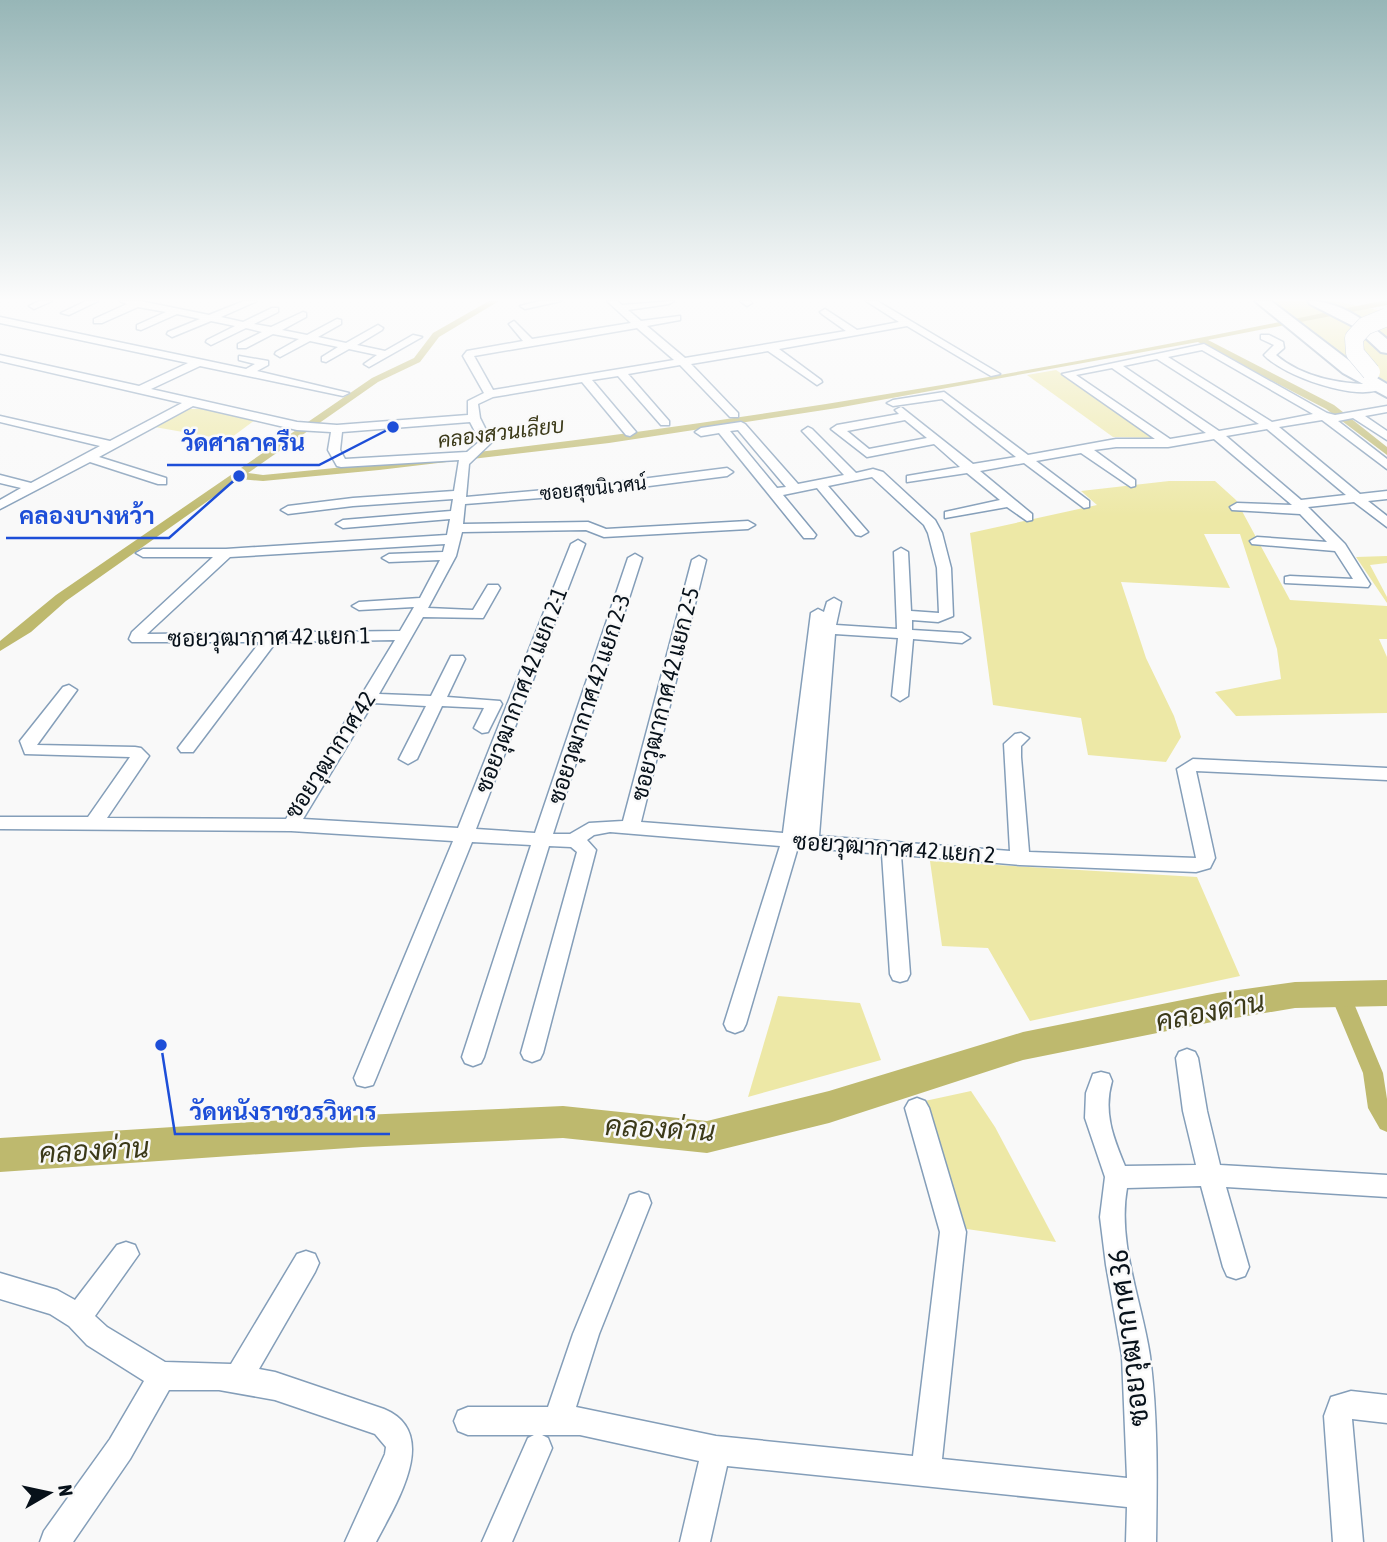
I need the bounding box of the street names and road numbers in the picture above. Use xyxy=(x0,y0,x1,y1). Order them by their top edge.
street label: ซอยสุขนิเวศน์ xyxy=(538,470,648,507)
street label: ซอยวุฒากาศ 42 แยก 2-1 xyxy=(470,584,575,798)
street label: ซอยวุฒากาศ 42 แยก 2-5 xyxy=(626,584,707,804)
street label: ซอยวุฒากาศ 42 แยก 2-3 xyxy=(543,591,638,808)
street label: ซอยวุฒากาศ 42 แยก 1 xyxy=(167,622,371,655)
street label: ซอยวุฒากาศ 42 xyxy=(279,687,383,825)
street label: ซอยวุฒากาศ 42 แยก 2 xyxy=(792,828,996,871)
street label: ซอยวุฒากาศ 36 xyxy=(1101,1247,1159,1428)

